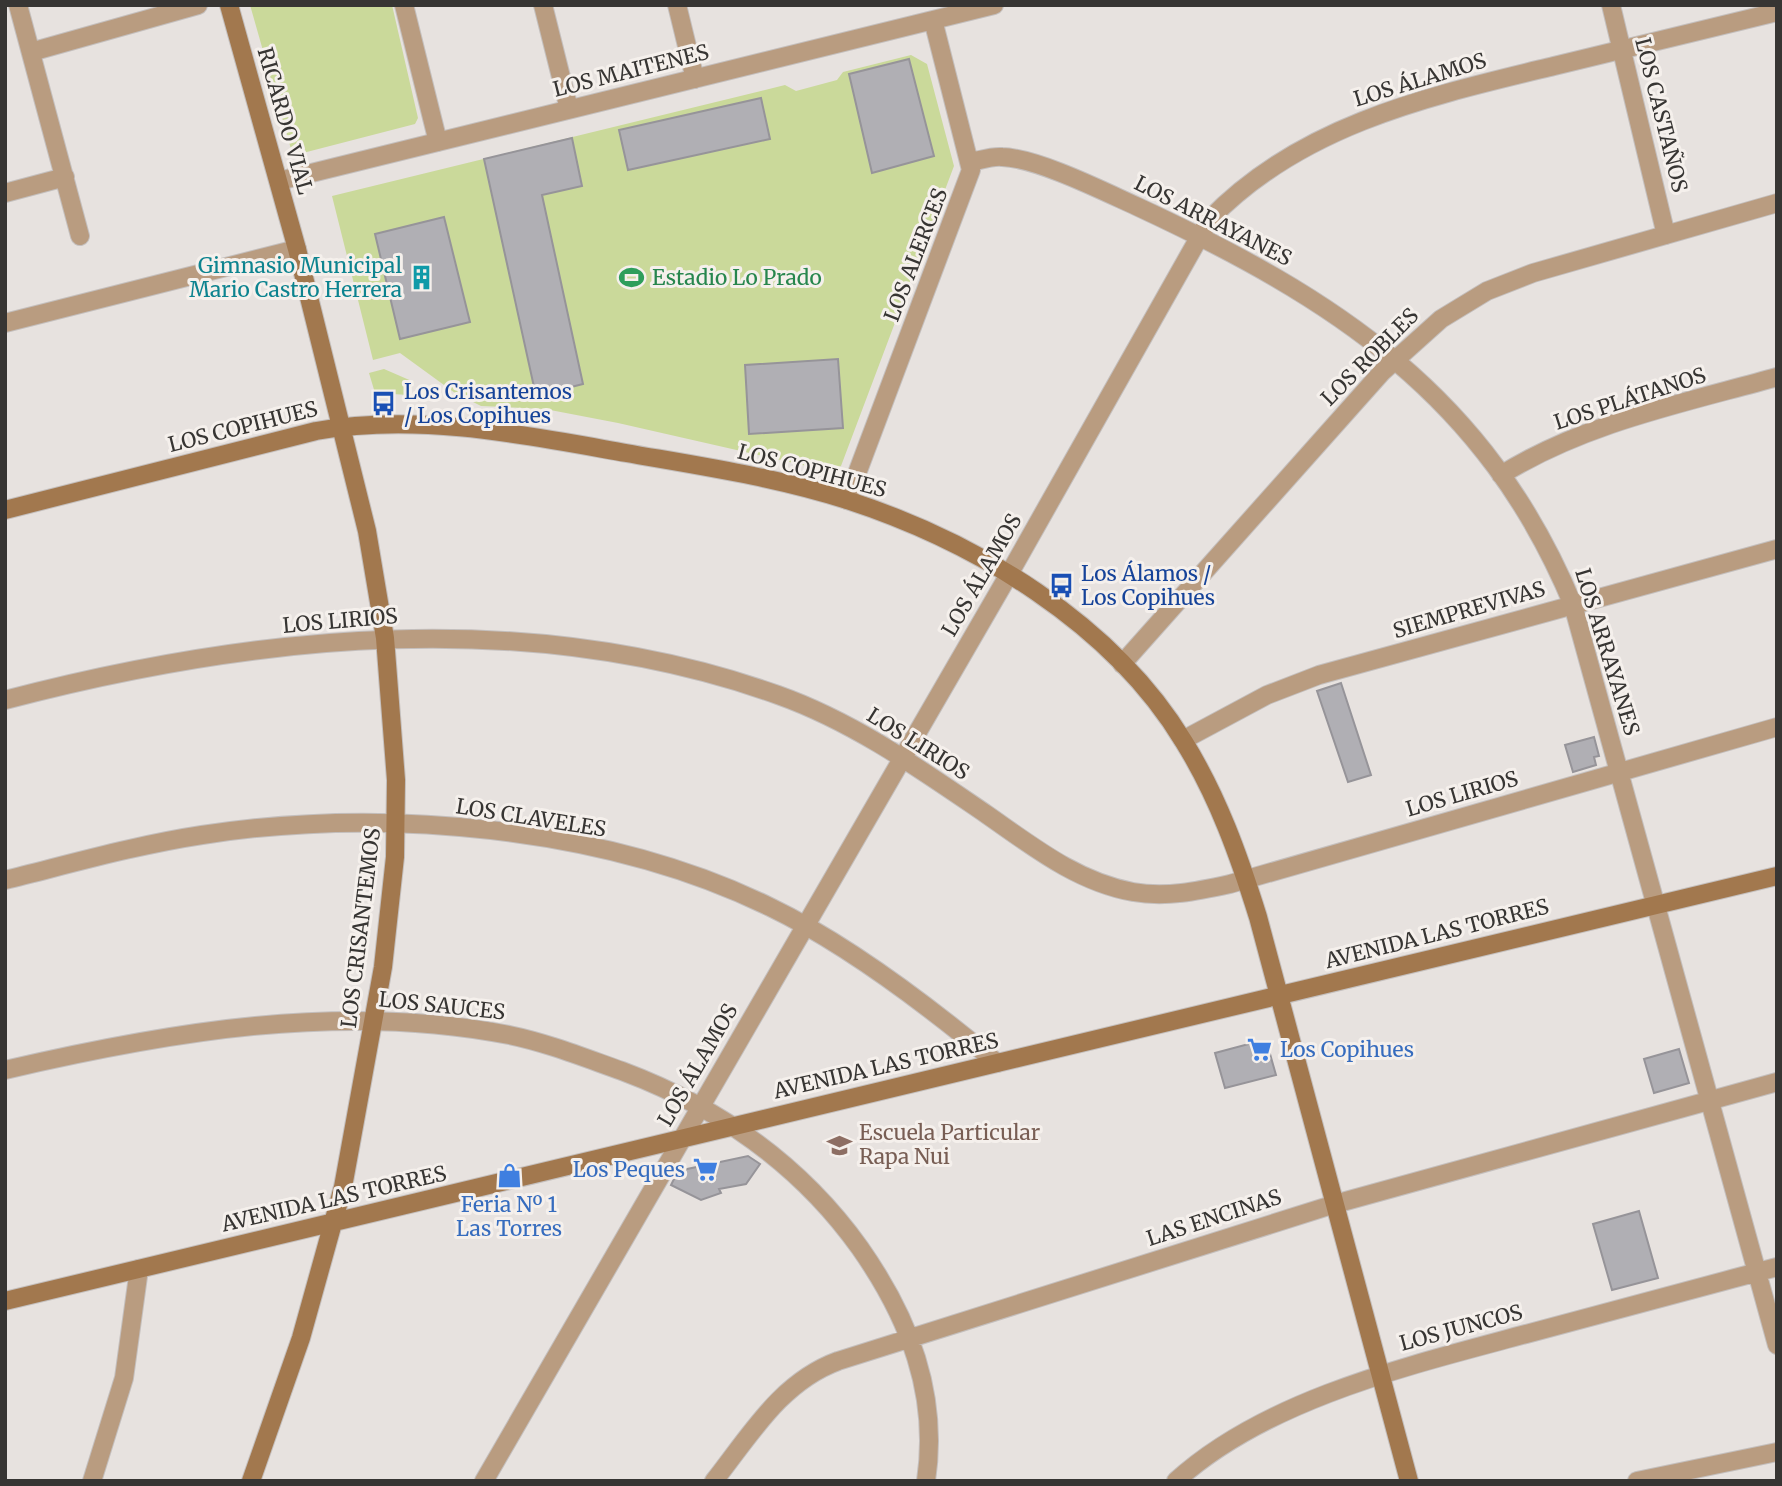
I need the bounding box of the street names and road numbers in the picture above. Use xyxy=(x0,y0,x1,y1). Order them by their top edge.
street label: LOS CASTAÑOS xyxy=(1629,35,1694,195)
street label: LOS MAITENES xyxy=(550,38,712,103)
street label: RICARDO VIAL xyxy=(252,44,319,198)
street label: LOS ÁLAMOS xyxy=(1350,46,1489,112)
street label: LOS ARRAYANES xyxy=(1130,169,1296,272)
street label: LOS ALERCES xyxy=(878,184,953,325)
street label: LOS ROBLES xyxy=(1315,302,1424,411)
street label: LOS PLÁTANOS xyxy=(1550,360,1709,436)
street label: LOS COPIHUES xyxy=(165,395,320,458)
street label: LOS COPIHUES xyxy=(735,438,889,503)
street label: LOS ÁLAMOS xyxy=(935,508,1028,641)
street label: LOS ARRAYANES xyxy=(1569,565,1646,739)
street label: SIEMPREVIVAS xyxy=(1390,575,1548,644)
street label: LOS LIRIOS xyxy=(281,602,399,639)
street label: LOS LIRIOS xyxy=(862,702,974,786)
street label: LOS LIRIOS xyxy=(1403,765,1521,822)
street label: LOS CLAVELES xyxy=(454,792,608,843)
street label: LOS CRISANTEMOS xyxy=(335,826,386,1029)
street label: AVENIDA LAS TORRES xyxy=(1321,893,1552,975)
street label: LOS SAUCES xyxy=(377,985,507,1026)
street label: LOS ÁLAMOS xyxy=(651,998,744,1131)
street label: AVENIDA LAS TORRES xyxy=(770,1027,1001,1105)
street label: AVENIDA LAS TORRES xyxy=(218,1160,449,1238)
street label: LAS ENCINAS xyxy=(1143,1183,1285,1252)
street label: LOS JUNCOS xyxy=(1396,1298,1525,1357)

